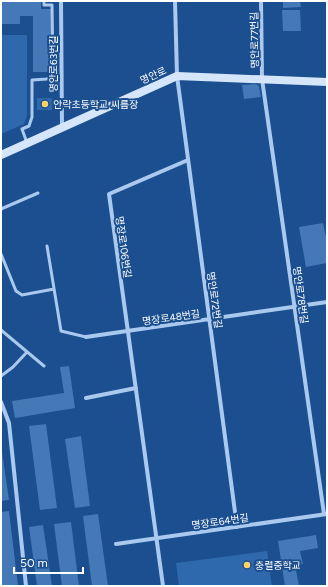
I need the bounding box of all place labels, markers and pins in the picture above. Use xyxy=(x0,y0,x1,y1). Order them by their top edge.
place label: 안락초등학교 씨름장 xyxy=(53,98,138,111)
marker: 안락초등학교 씨름장 xyxy=(40,99,50,109)
place label: 충렬중학교 xyxy=(255,559,301,572)
marker: 충렬중학교 xyxy=(242,560,252,570)

